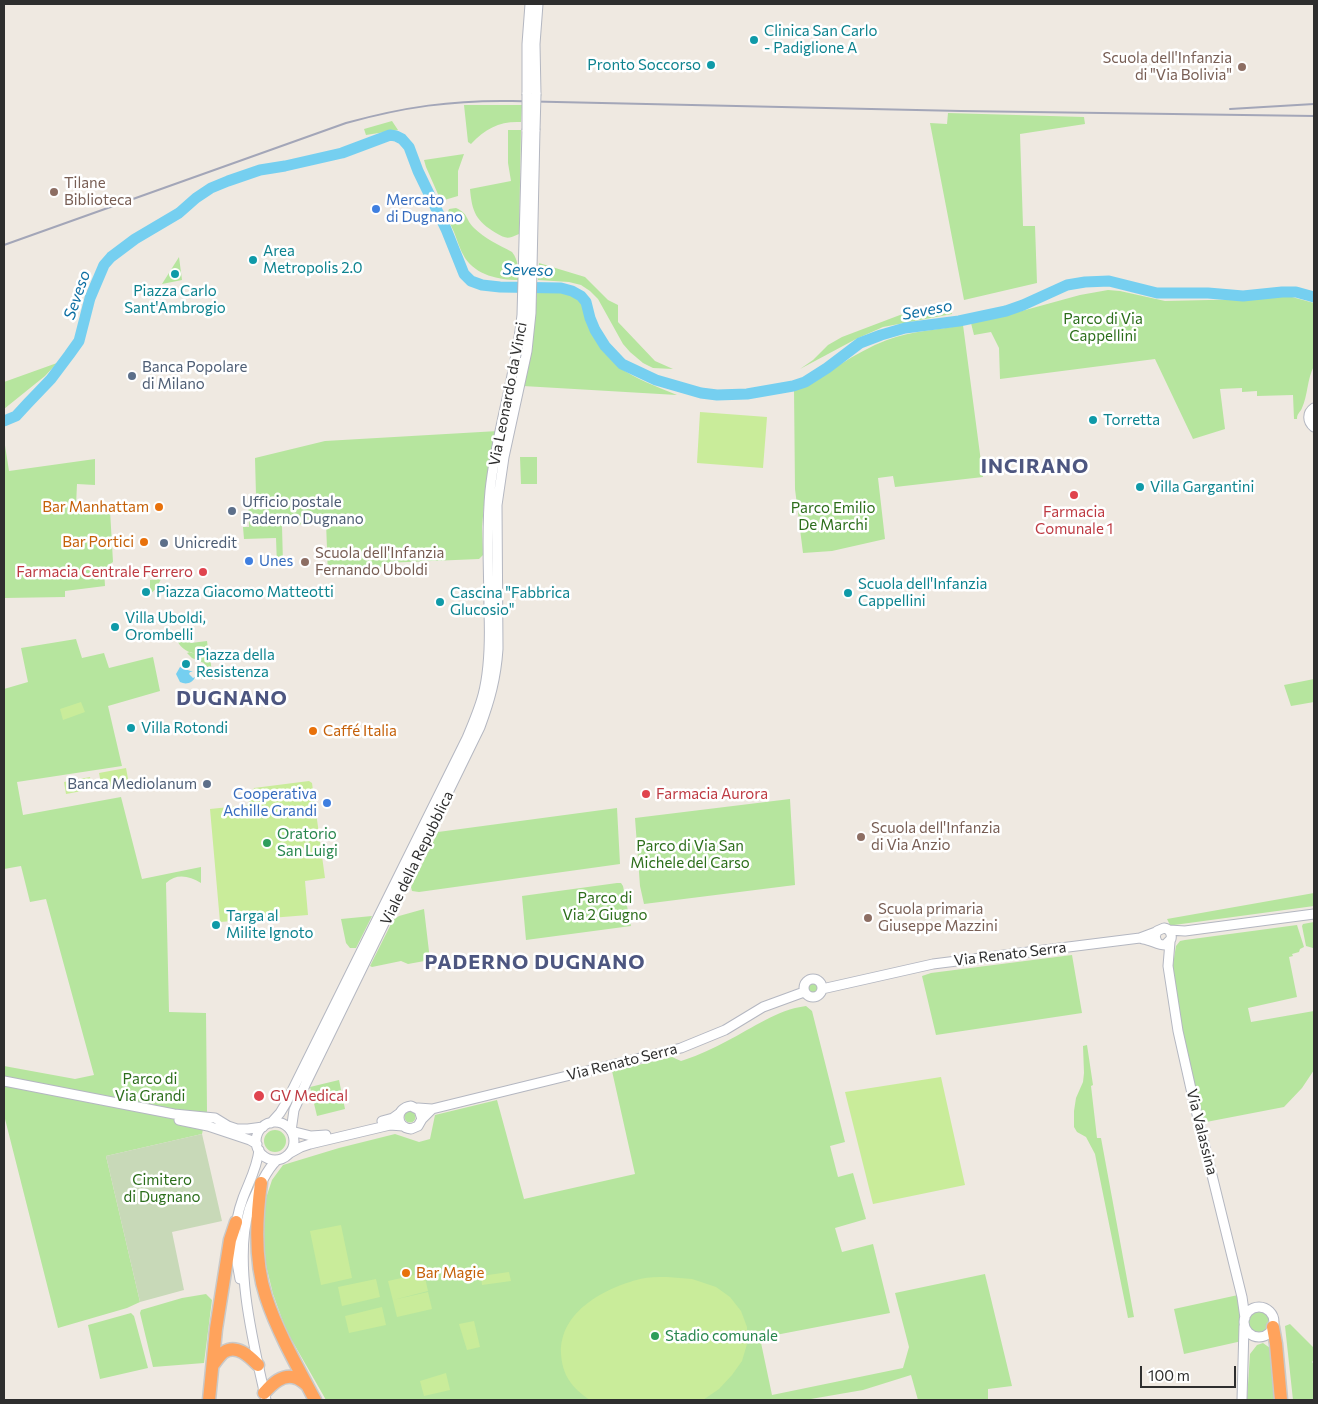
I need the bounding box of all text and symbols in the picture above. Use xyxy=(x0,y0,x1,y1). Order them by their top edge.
place label: Clinica San Carlo - Padiglione A xyxy=(764,22,878,57)
marker: Clinica San Carlo - Padiglione A xyxy=(748,34,760,46)
place label: Scuola dell'Infanzia di "Via Bolivia" xyxy=(1103,49,1232,84)
place label: Pronto Soccorso xyxy=(587,56,701,74)
marker: Pronto Soccorso xyxy=(705,59,717,71)
marker: Scuola dell'Infanzia di "Via Bolivia" xyxy=(1236,61,1248,73)
place label: Tilane Biblioteca xyxy=(64,174,132,209)
marker: Tilane Biblioteca xyxy=(48,186,60,198)
place label: Mercato di Dugnano xyxy=(386,191,463,226)
marker: Mercato di Dugnano xyxy=(370,203,382,215)
place label: Area Metropolis 2.0 xyxy=(263,242,363,277)
marker: Area Metropolis 2.0 xyxy=(247,254,259,266)
water label: Seveso xyxy=(502,260,554,280)
water label: Seveso xyxy=(60,268,94,322)
marker: Piazza Carlo Sant'Ambrogio xyxy=(169,268,181,280)
place label: Piazza Carlo Sant'Ambrogio xyxy=(124,282,226,317)
water label: Seveso xyxy=(900,296,954,324)
park label: Parco di Via Cappellini xyxy=(1063,310,1143,345)
street label: Via Leonardo da Vinci xyxy=(485,320,531,468)
place label: Banca Popolare di Milano xyxy=(142,358,248,393)
marker: Banca Popolare di Milano xyxy=(126,370,138,382)
place label: Torretta xyxy=(1103,411,1160,429)
marker: Torretta xyxy=(1087,414,1099,426)
district label: INCIRANO xyxy=(980,454,1090,478)
place label: Villa Gargantini xyxy=(1150,478,1254,496)
marker: Villa Gargantini xyxy=(1134,481,1146,493)
marker: Farmacia Comunale 1 xyxy=(1068,489,1080,501)
place label: Ufficio postale Paderno Dugnano xyxy=(242,493,364,528)
place label: Bar Manhattam xyxy=(42,498,149,516)
park label: Parco Emilio De Marchi xyxy=(791,499,875,534)
marker: Bar Manhattam xyxy=(153,501,165,513)
place label: Farmacia Comunale 1 xyxy=(1035,503,1113,538)
marker: Ufficio postale Paderno Dugnano xyxy=(226,505,238,517)
place label: Bar Portici xyxy=(62,533,134,551)
place label: Unicredit xyxy=(174,534,237,552)
marker: Bar Portici xyxy=(138,536,150,548)
marker: Unicredit xyxy=(158,537,170,549)
place label: Scuola dell'Infanzia Fernando Uboldi xyxy=(315,544,444,579)
place label: Unes xyxy=(259,552,293,570)
marker: Unes xyxy=(243,555,255,567)
marker: Scuola dell'Infanzia Fernando Uboldi xyxy=(299,556,311,568)
place label: Farmacia Centrale Ferrero xyxy=(16,563,193,581)
marker: Farmacia Centrale Ferrero xyxy=(197,566,209,578)
place label: Scuola dell'Infanzia Cappellini xyxy=(858,575,987,610)
place label: Piazza Giacomo Matteotti xyxy=(156,583,334,601)
place label: Cascina "Fabbrica Glucosio" xyxy=(450,584,570,619)
marker: Piazza Giacomo Matteotti xyxy=(140,586,152,598)
marker: Scuola dell'Infanzia Cappellini xyxy=(842,587,854,599)
marker: Cascina "Fabbrica Glucosio" xyxy=(434,596,446,608)
place label: Villa Uboldi, Orombelli xyxy=(125,609,206,644)
marker: Villa Uboldi, Orombelli xyxy=(109,621,121,633)
place label: Piazza della Resistenza xyxy=(196,646,275,681)
marker: Piazza della Resistenza xyxy=(180,658,192,670)
district label: DUGNANO xyxy=(175,686,289,710)
place label: Villa Rotondi xyxy=(141,719,228,737)
marker: Villa Rotondi xyxy=(125,722,137,734)
place label: Caffé Italia xyxy=(323,722,397,740)
marker: Caffé Italia xyxy=(307,725,319,737)
place label: Banca Mediolanum xyxy=(67,775,197,793)
marker: Banca Mediolanum xyxy=(201,778,213,790)
place label: Cooperativa Achille Grandi xyxy=(223,785,317,820)
place label: Farmacia Aurora xyxy=(656,785,768,803)
street label: Viale della Repubblica xyxy=(377,788,457,928)
marker: Farmacia Aurora xyxy=(640,788,652,800)
marker: Cooperativa Achille Grandi xyxy=(321,797,333,809)
place label: Scuola dell'Infanzia di Via Anzio xyxy=(871,819,1000,854)
place label: Oratorio San Luigi xyxy=(277,825,338,860)
marker: Scuola dell'Infanzia di Via Anzio xyxy=(855,831,867,843)
marker: Oratorio San Luigi xyxy=(261,837,273,849)
park label: Parco di Via San Michele del Carso xyxy=(630,837,750,872)
park label: Parco di Via 2 Giugno xyxy=(563,889,647,924)
place label: Scuola primaria Giuseppe Mazzini xyxy=(878,900,998,935)
place label: Targa al Milite Ignoto xyxy=(226,907,313,942)
marker: Scuola primaria Giuseppe Mazzini xyxy=(862,912,874,924)
marker: Targa al Milite Ignoto xyxy=(210,919,222,931)
street label: Via Renato Serra xyxy=(953,938,1067,970)
district label: PADERNO DUGNANO xyxy=(423,950,647,974)
street label: Via Renato Serra xyxy=(565,1040,679,1084)
park label: Parco di Via Grandi xyxy=(115,1070,185,1105)
place label: GV Medical xyxy=(270,1087,348,1105)
street label: Via Valassina xyxy=(1183,1087,1221,1177)
marker: GV Medical xyxy=(252,1089,266,1103)
park label: Cimitero di Dugnano xyxy=(124,1171,200,1206)
place label: Bar Magie xyxy=(416,1264,484,1282)
marker: Bar Magie xyxy=(400,1267,412,1279)
place label: Stadio comunale xyxy=(665,1327,778,1345)
marker: Stadio comunale xyxy=(649,1330,661,1342)
scale bar xyxy=(1143,1356,1239,1388)
text: 100 m xyxy=(1148,1366,1190,1384)

